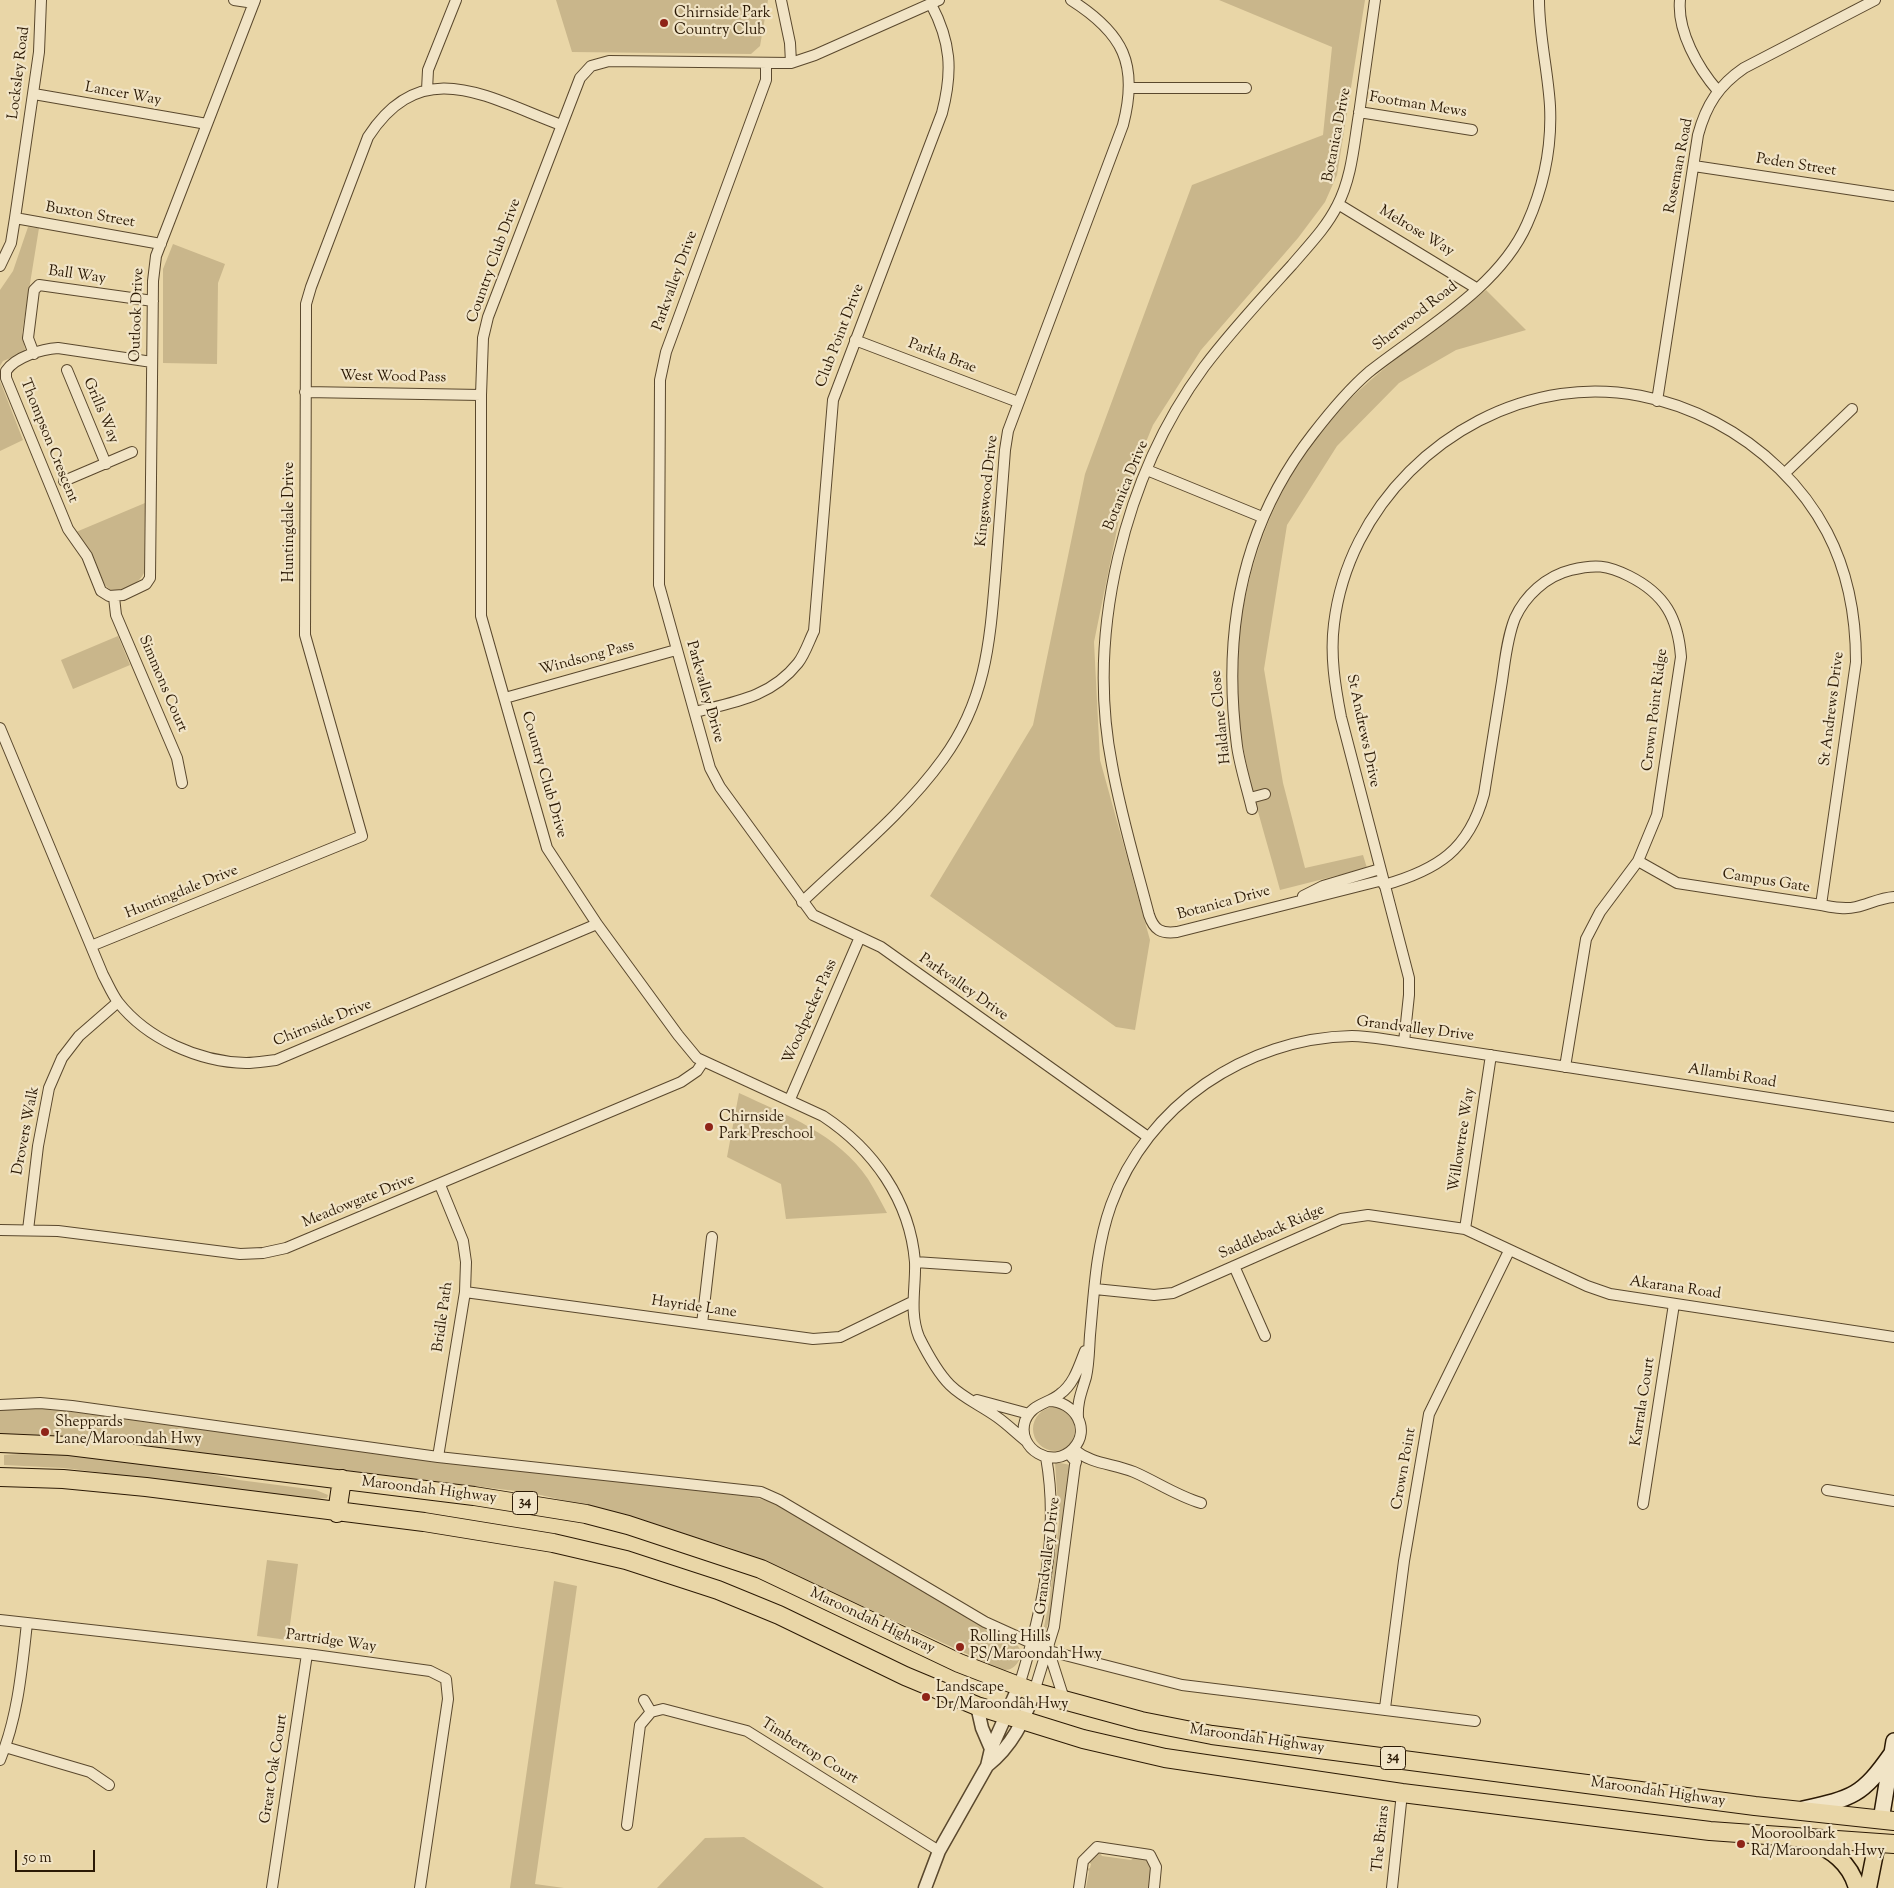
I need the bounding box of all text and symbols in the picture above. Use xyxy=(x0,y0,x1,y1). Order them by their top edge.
place label: Chirnside Park Country Club xyxy=(674,5,771,40)
marker: Chirnside Park Country Club xyxy=(658,17,670,29)
street label: Locksley Road xyxy=(5,26,35,120)
street label: Lancer Way xyxy=(83,79,163,111)
street label: Botanica Drive xyxy=(1320,86,1356,184)
street label: Footman Mews xyxy=(1368,89,1468,123)
street label: Roseman Road xyxy=(1662,117,1698,215)
street label: Peden Street xyxy=(1755,151,1837,181)
street label: Country Club Drive xyxy=(464,196,526,326)
street label: Buxton Street xyxy=(44,199,136,233)
street label: Melrose Way xyxy=(1375,203,1457,261)
street label: Parkvalley Drive xyxy=(650,229,702,333)
street label: Ball Way xyxy=(47,263,107,289)
street label: Outlook Drive xyxy=(127,268,149,362)
street label: Sherwood Road xyxy=(1370,278,1462,356)
street label: Club Point Drive xyxy=(813,282,869,390)
street label: Parkla Brae xyxy=(905,336,979,378)
street label: West Wood Pass xyxy=(340,368,446,388)
street label: Grills Way xyxy=(78,375,122,447)
street label: Thompson Crescent xyxy=(15,376,81,506)
street label: Kingswood Drive xyxy=(973,434,1003,548)
street label: Botanica Drive xyxy=(1101,438,1153,534)
street label: Huntingdale Drive xyxy=(281,462,299,582)
street label: Simmons Court xyxy=(134,633,190,735)
street label: Windsong Pass xyxy=(538,638,636,680)
street label: Parkvalley Drive xyxy=(681,639,727,745)
street label: Crown Point Ridge xyxy=(1640,648,1672,772)
street label: St Andrews Drive xyxy=(1817,651,1849,767)
street label: Haldane Close xyxy=(1208,669,1236,765)
street label: St Andrews Drive xyxy=(1341,673,1383,789)
street label: Country Club Drive xyxy=(516,710,570,840)
street label: Huntingdale Drive xyxy=(123,862,241,924)
street label: Campus Gate xyxy=(1721,866,1811,898)
street label: Botanica Drive xyxy=(1175,883,1273,925)
street label: Parkvalley Drive xyxy=(915,951,1011,1025)
street label: Woodpecker Pass xyxy=(780,957,842,1067)
street label: Chirnside Drive xyxy=(271,996,375,1052)
street label: Grandvalley Drive xyxy=(1355,1014,1475,1046)
street label: Allambi Road xyxy=(1687,1061,1777,1093)
street label: Drovers Walk xyxy=(10,1085,44,1177)
street label: Willowtree Way xyxy=(1446,1087,1480,1193)
place label: Chirnside Park Preschool xyxy=(719,1109,814,1144)
marker: Chirnside Park Preschool xyxy=(703,1121,715,1133)
street label: Meadowgate Drive xyxy=(300,1171,418,1233)
street label: Saddleback Ridge xyxy=(1216,1202,1328,1264)
street label: Akarana Road xyxy=(1628,1274,1722,1304)
street label: Bridle Path xyxy=(430,1281,458,1353)
street label: Hayride Lane xyxy=(650,1293,738,1323)
street label: Karrala Court xyxy=(1628,1356,1660,1448)
place label: Sheppards Lane/Maroondah Hwy xyxy=(55,1414,201,1449)
marker: Sheppards Lane/Maroondah Hwy xyxy=(39,1426,51,1438)
street label: Crown Point xyxy=(1389,1427,1421,1511)
street label: Maroondah Highway xyxy=(360,1474,498,1508)
road number: 34 xyxy=(512,1492,538,1515)
street label: Grandvalley Drive xyxy=(1033,1496,1065,1616)
street label: Maroondah Highway xyxy=(807,1585,937,1659)
street label: Partridge Way xyxy=(285,1627,377,1657)
place label: Rolling Hills PS/Maroondah Hwy xyxy=(970,1629,1102,1664)
marker: Rolling Hills PS/Maroondah Hwy xyxy=(954,1641,966,1653)
place label: Landscape Dr/Maroondah Hwy xyxy=(936,1679,1068,1714)
marker: Landscape Dr/Maroondah Hwy xyxy=(920,1691,932,1703)
street label: Great Oak Court xyxy=(257,1713,293,1825)
street label: Timbertop Court xyxy=(757,1715,861,1789)
street label: Maroondah Highway xyxy=(1188,1722,1326,1758)
road number: 34 xyxy=(1380,1746,1406,1770)
street label: Maroondah Highway xyxy=(1589,1775,1727,1811)
street label: The Briars xyxy=(1370,1805,1394,1873)
place label: Mooroolbark Rd/Maroondah Hwy xyxy=(1751,1826,1885,1861)
marker: Mooroolbark Rd/Maroondah Hwy xyxy=(1735,1838,1747,1850)
scale bar xyxy=(18,1840,98,1872)
text: 50 m xyxy=(23,1848,52,1869)

